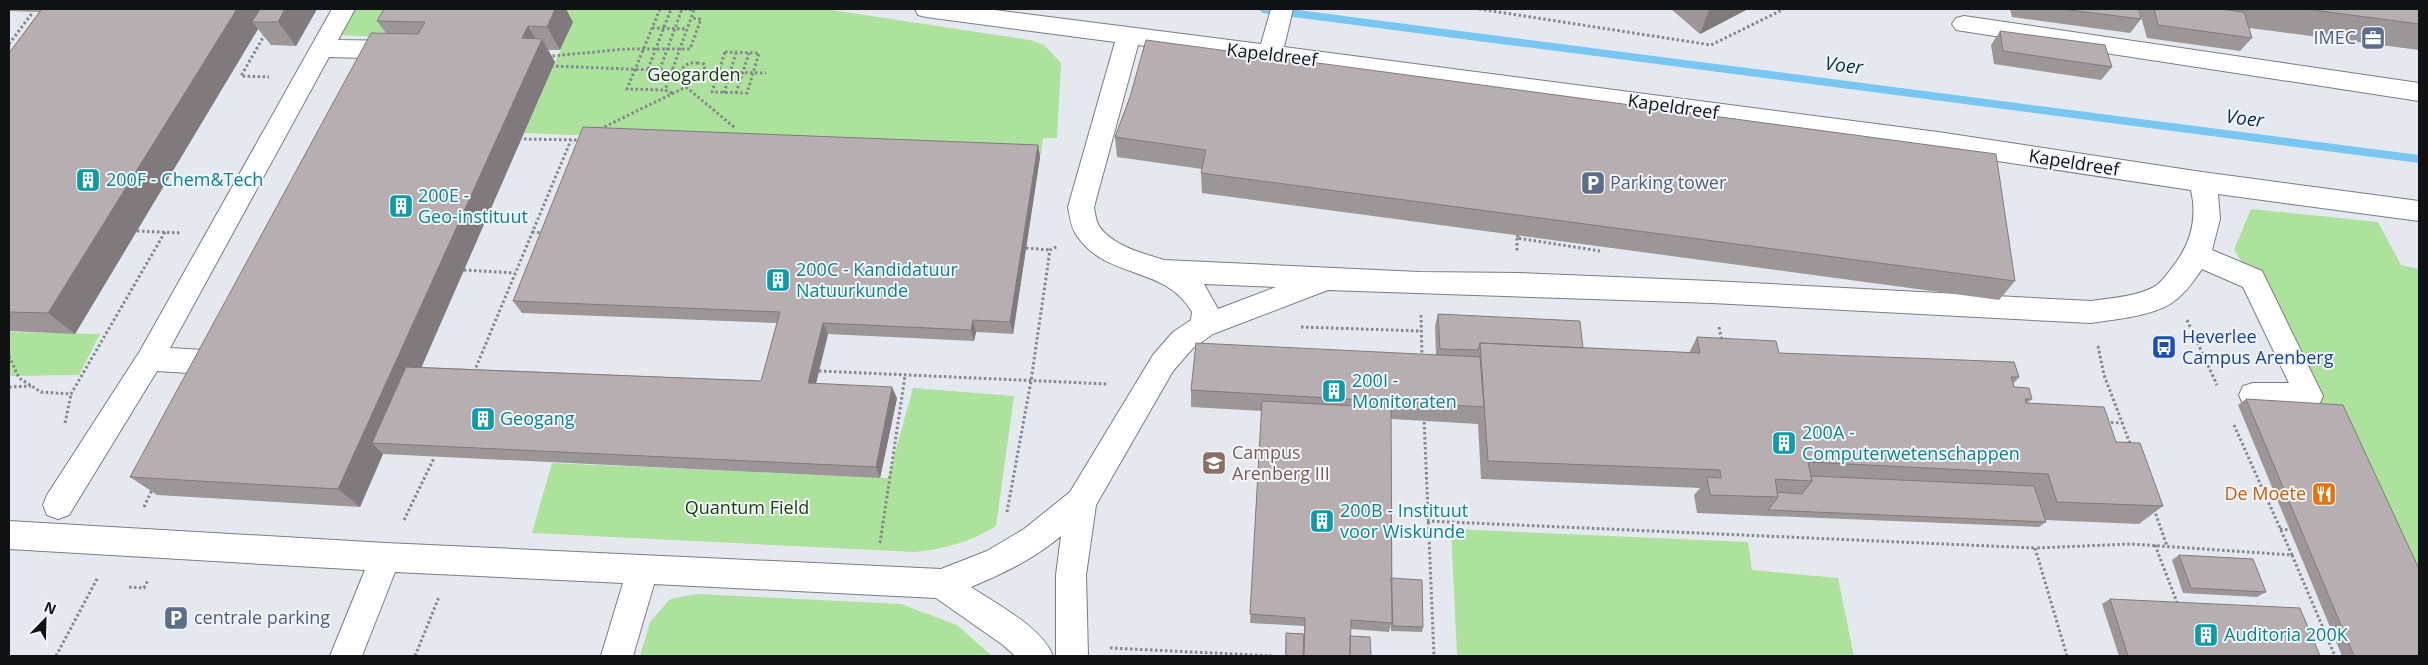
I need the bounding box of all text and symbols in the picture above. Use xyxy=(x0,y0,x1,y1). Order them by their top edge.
place label: IMEC xyxy=(2313,25,2356,49)
office icon: IMEC xyxy=(2360,25,2386,51)
street label: Kapeldreef xyxy=(1225,37,1320,72)
water label: Voer xyxy=(1823,50,1866,80)
park label: Geogarden xyxy=(647,62,741,86)
street label: Kapeldreef xyxy=(1626,88,1721,124)
water label: Voer xyxy=(2224,103,2267,133)
street label: Kapeldreef xyxy=(2027,143,2122,181)
building icon: 200F - Chem&Tech xyxy=(75,167,101,193)
place label: 200F - Chem&Tech xyxy=(106,167,263,191)
parking icon: Parking tower xyxy=(1580,170,1606,196)
place label: Parking tower xyxy=(1610,170,1727,194)
place label: 200E - Geo-instituut xyxy=(418,183,528,228)
building icon: 200E - Geo-instituut xyxy=(388,193,414,219)
place label: 200C - Kandidatuur Natuurkunde xyxy=(796,257,958,302)
building icon: 200C - Kandidatuur Natuurkunde xyxy=(765,267,791,293)
place label: Heverlee Campus Arenberg xyxy=(2182,324,2334,369)
bus stop icon: Heverlee Campus Arenberg xyxy=(2151,334,2177,360)
place label: 200I - Monitoraten xyxy=(1352,368,1457,413)
building icon: 200I - Monitoraten xyxy=(1321,378,1347,404)
building icon: Geogang xyxy=(470,406,496,432)
place label: Geogang xyxy=(500,406,575,430)
place label: 200A - Computerwetenschappen xyxy=(1802,420,2020,465)
building icon: 200A - Computerwetenschappen xyxy=(1771,430,1797,456)
place label: Campus Arenberg III xyxy=(1232,440,1330,485)
school or university icon: Campus Arenberg III xyxy=(1201,450,1227,476)
place label: De Moete xyxy=(2225,481,2306,505)
restaurant icon: De Moete xyxy=(2311,481,2337,507)
park label: Quantum Field xyxy=(685,495,809,519)
place label: 200B - Instituut voor Wiskunde xyxy=(1340,498,1468,543)
building icon: 200B - Instituut voor Wiskunde xyxy=(1309,508,1335,534)
north arrow xyxy=(20,595,70,645)
text: N xyxy=(41,597,59,619)
parking icon: centrale parking xyxy=(163,605,189,631)
place label: centrale parking xyxy=(194,605,330,629)
building icon: Auditoria 200K xyxy=(2193,622,2219,648)
place label: Auditoria 200K xyxy=(2224,622,2349,646)

